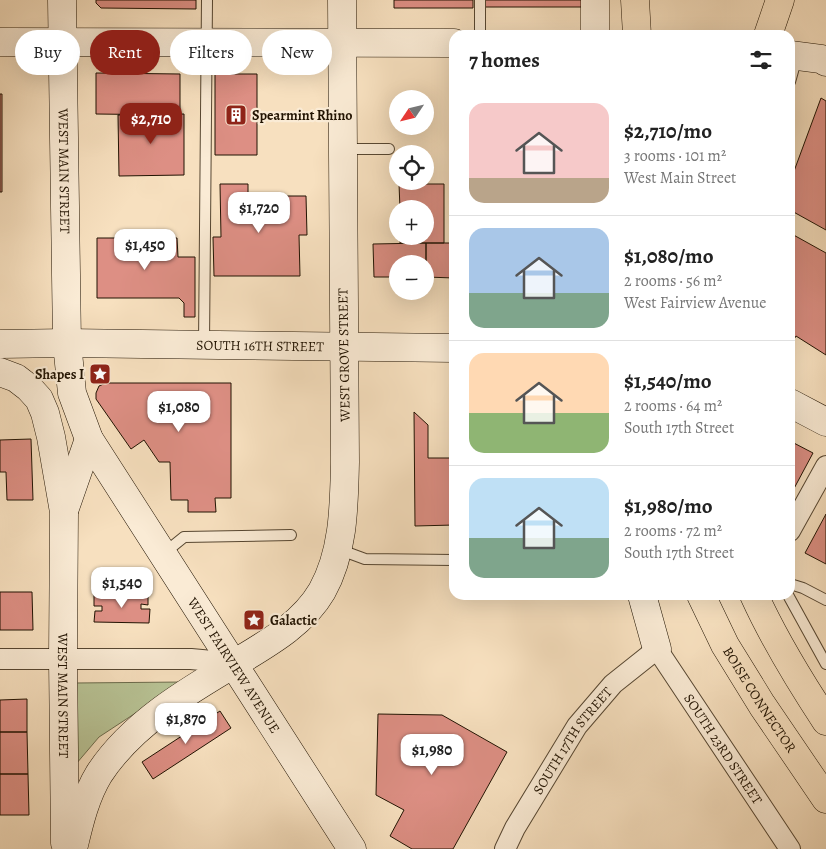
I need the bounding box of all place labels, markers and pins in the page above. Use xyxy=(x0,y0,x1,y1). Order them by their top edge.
pin: $2,710 xyxy=(110,102,192,145)
building icon: Spearmint Rhino xyxy=(224,103,248,127)
place label: Spearmint Rhino xyxy=(252,106,353,125)
pin: $1,720 xyxy=(218,192,300,234)
pin: $1,450 xyxy=(104,228,186,271)
place icon: Shapes I xyxy=(88,362,112,386)
place label: Shapes I xyxy=(35,365,84,384)
pin: $1,080 xyxy=(138,390,220,433)
pin: $1,540 xyxy=(81,566,163,609)
place icon: Galactic xyxy=(242,608,266,632)
place label: Galactic xyxy=(270,611,317,630)
pin: $1,870 xyxy=(145,702,227,745)
pin: $1,980 xyxy=(391,734,473,776)

